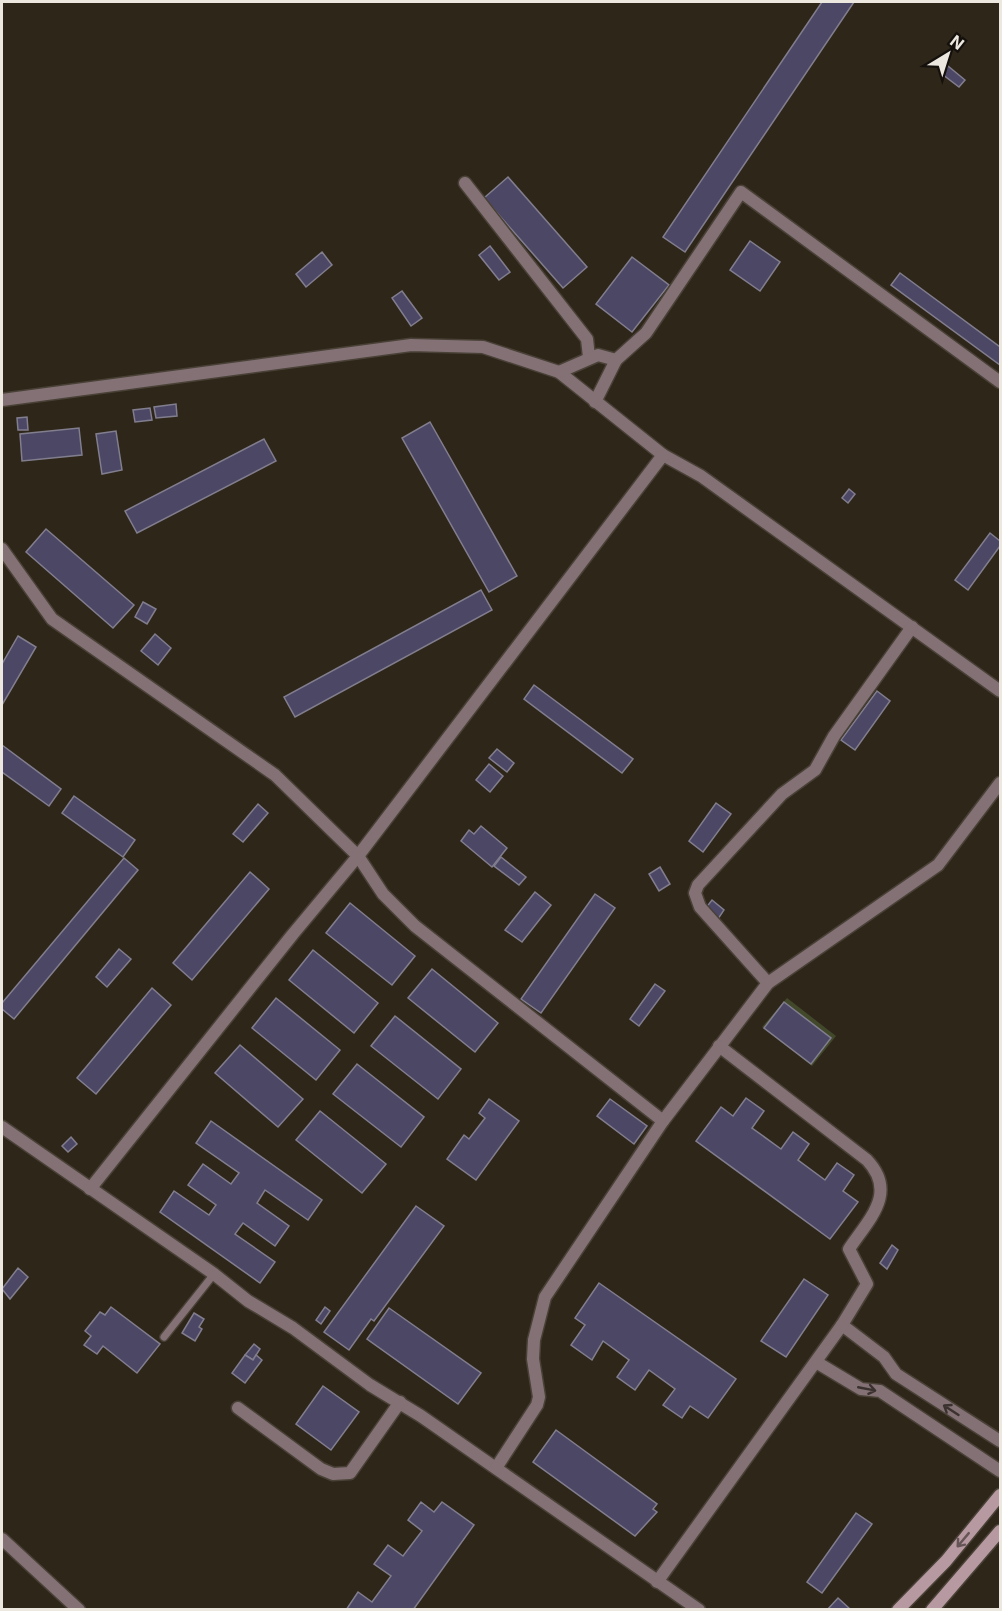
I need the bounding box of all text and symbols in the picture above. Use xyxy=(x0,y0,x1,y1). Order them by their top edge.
north arrow xyxy=(918,24,978,84)
text: N xyxy=(946,31,968,54)
one-way arrow xyxy=(857,1384,876,1395)
one-way arrow xyxy=(943,1403,960,1416)
one-way arrow xyxy=(956,1532,970,1547)

